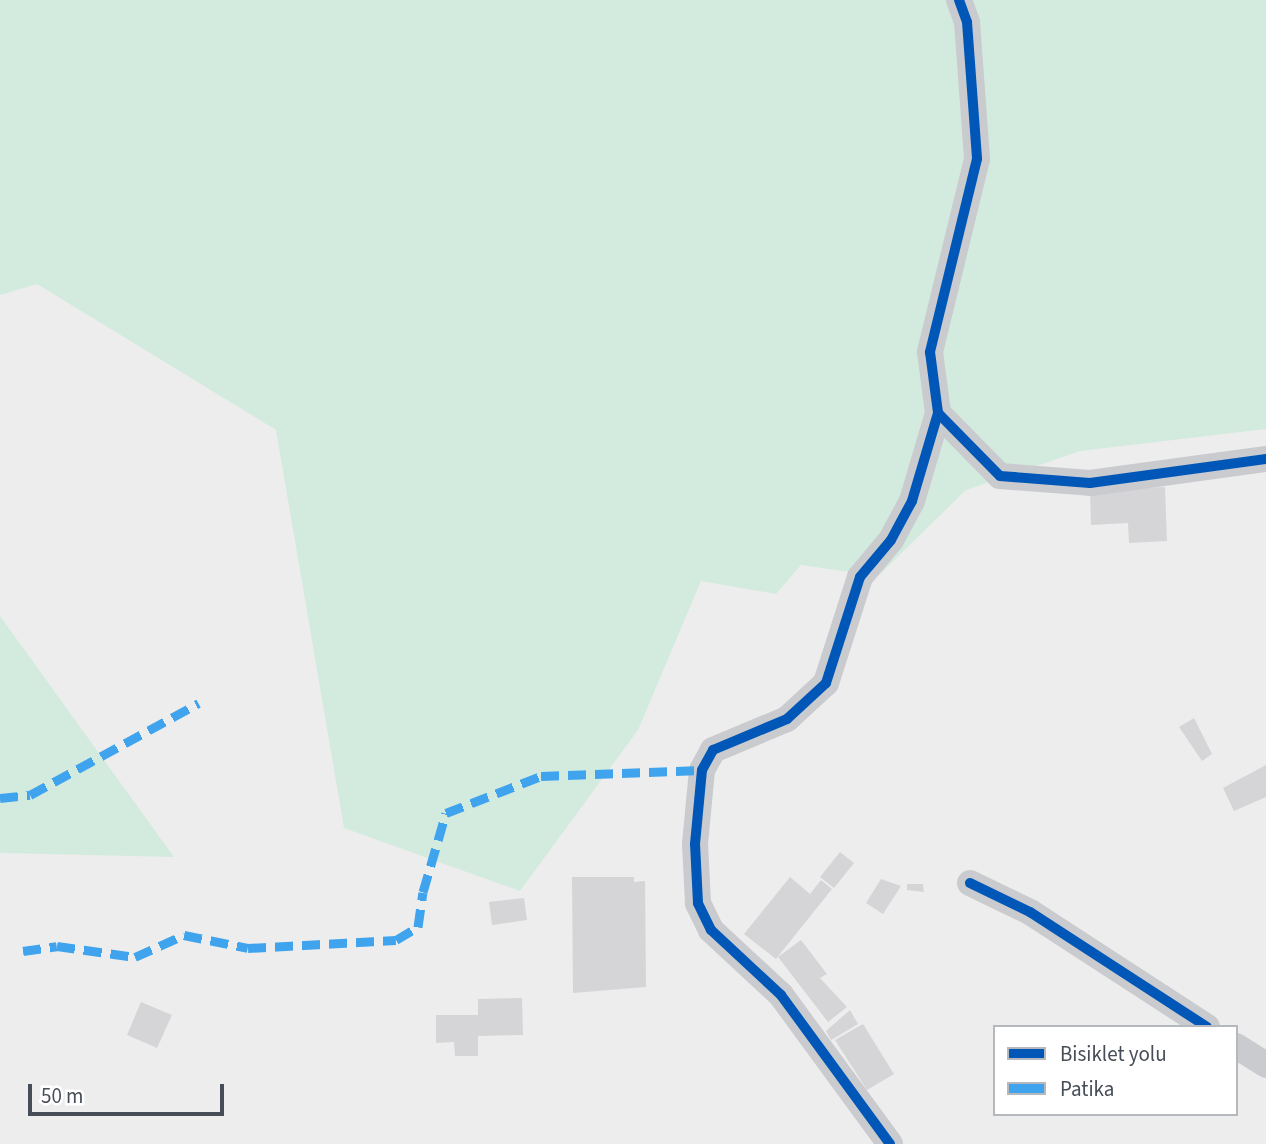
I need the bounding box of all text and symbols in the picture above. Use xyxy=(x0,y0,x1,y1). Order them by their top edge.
legend xyxy=(993,1025,1238,1116)
text: Bisiklet yolu xyxy=(1060,1039,1167,1069)
scale bar xyxy=(32,1070,228,1114)
text: Patika xyxy=(1060,1074,1114,1104)
text: 50 m xyxy=(41,1081,83,1111)

